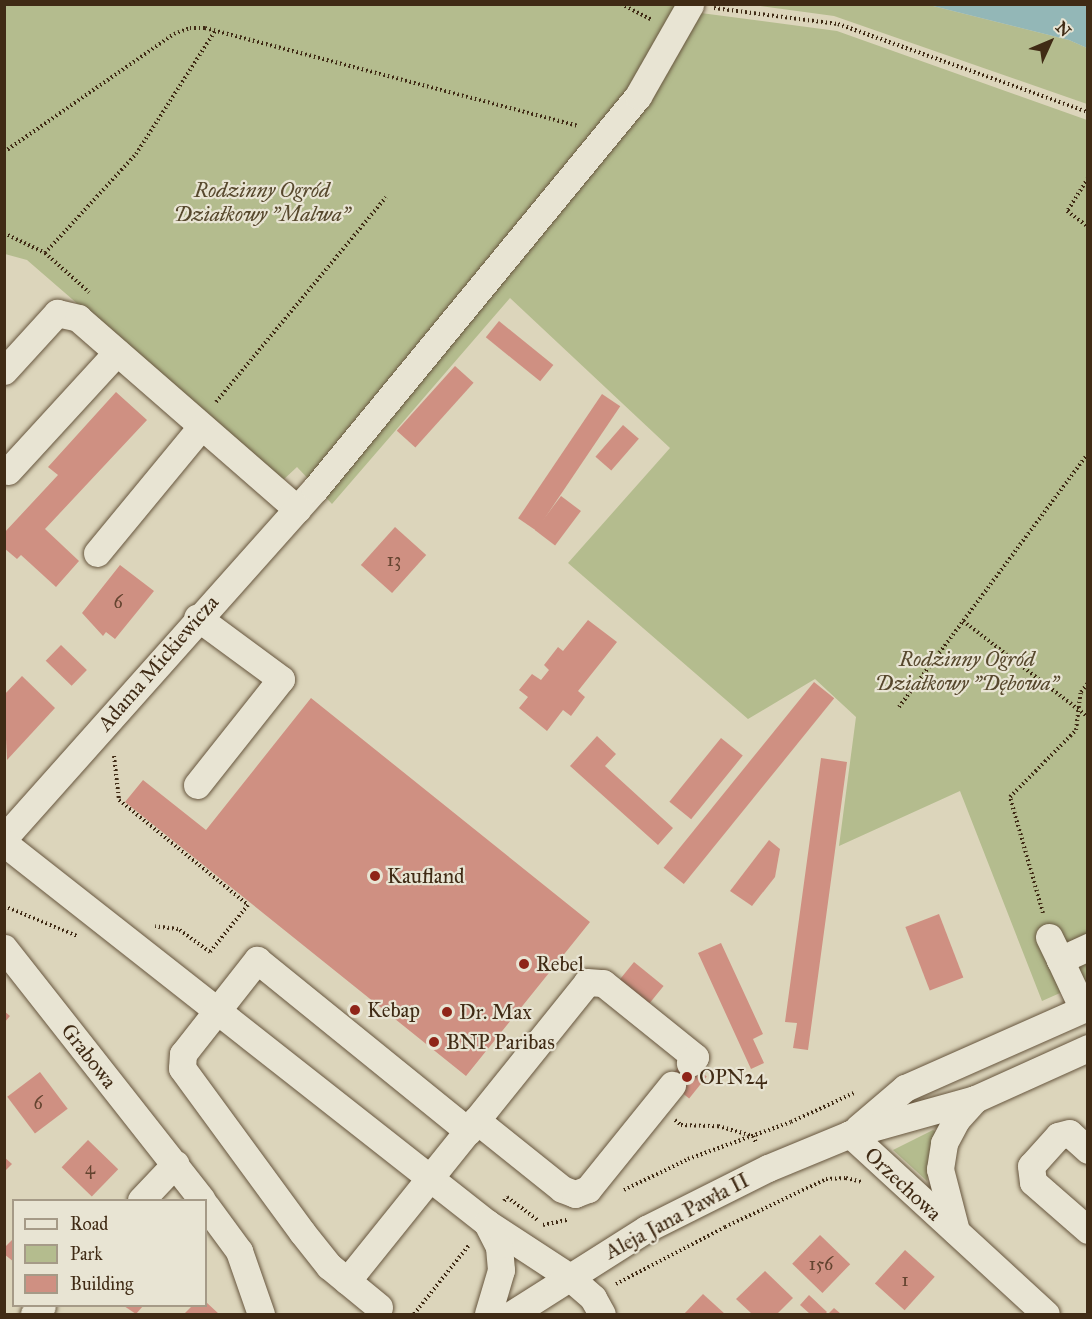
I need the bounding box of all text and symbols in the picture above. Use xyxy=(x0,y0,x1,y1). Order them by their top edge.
north arrow xyxy=(1020,12,1080,72)
text: N xyxy=(1052,18,1075,41)
park label: Rodzinny Ogród Działkowy "Malwa" xyxy=(174,177,350,227)
house number: 13 xyxy=(387,549,401,571)
street label: Adama Mickiewicza xyxy=(92,590,224,736)
house number: 6 xyxy=(113,591,123,613)
park label: Rodzinny Ogród Działkowy "Dębowa" xyxy=(875,646,1059,696)
place label: Kaufland xyxy=(387,863,465,889)
marker: Kaufland xyxy=(368,869,382,883)
place label: Rebel xyxy=(536,951,584,977)
marker: Rebel xyxy=(517,957,531,971)
place label: Kebap xyxy=(367,997,420,1023)
place label: Dr. Max xyxy=(459,999,532,1025)
marker: Kebap xyxy=(348,1003,362,1017)
marker: Dr. Max xyxy=(440,1005,454,1019)
street label: Grabowa xyxy=(56,1018,122,1094)
place label: BNP Paribas xyxy=(446,1029,555,1055)
marker: BNP Paribas xyxy=(427,1035,441,1049)
place label: OPN24 xyxy=(699,1064,767,1090)
marker: OPN24 xyxy=(680,1070,694,1084)
house number: 6 xyxy=(33,1092,43,1114)
street label: Orzechowa xyxy=(859,1142,947,1226)
house number: 4 xyxy=(85,1157,95,1179)
street label: Aleja Jana Pawła II xyxy=(601,1167,753,1265)
legend xyxy=(12,1199,207,1307)
text: Road xyxy=(70,1213,108,1235)
text: Park xyxy=(70,1243,103,1265)
house number: 156 xyxy=(809,1253,833,1275)
house number: 1 xyxy=(901,1269,909,1291)
text: Building xyxy=(70,1273,133,1295)

